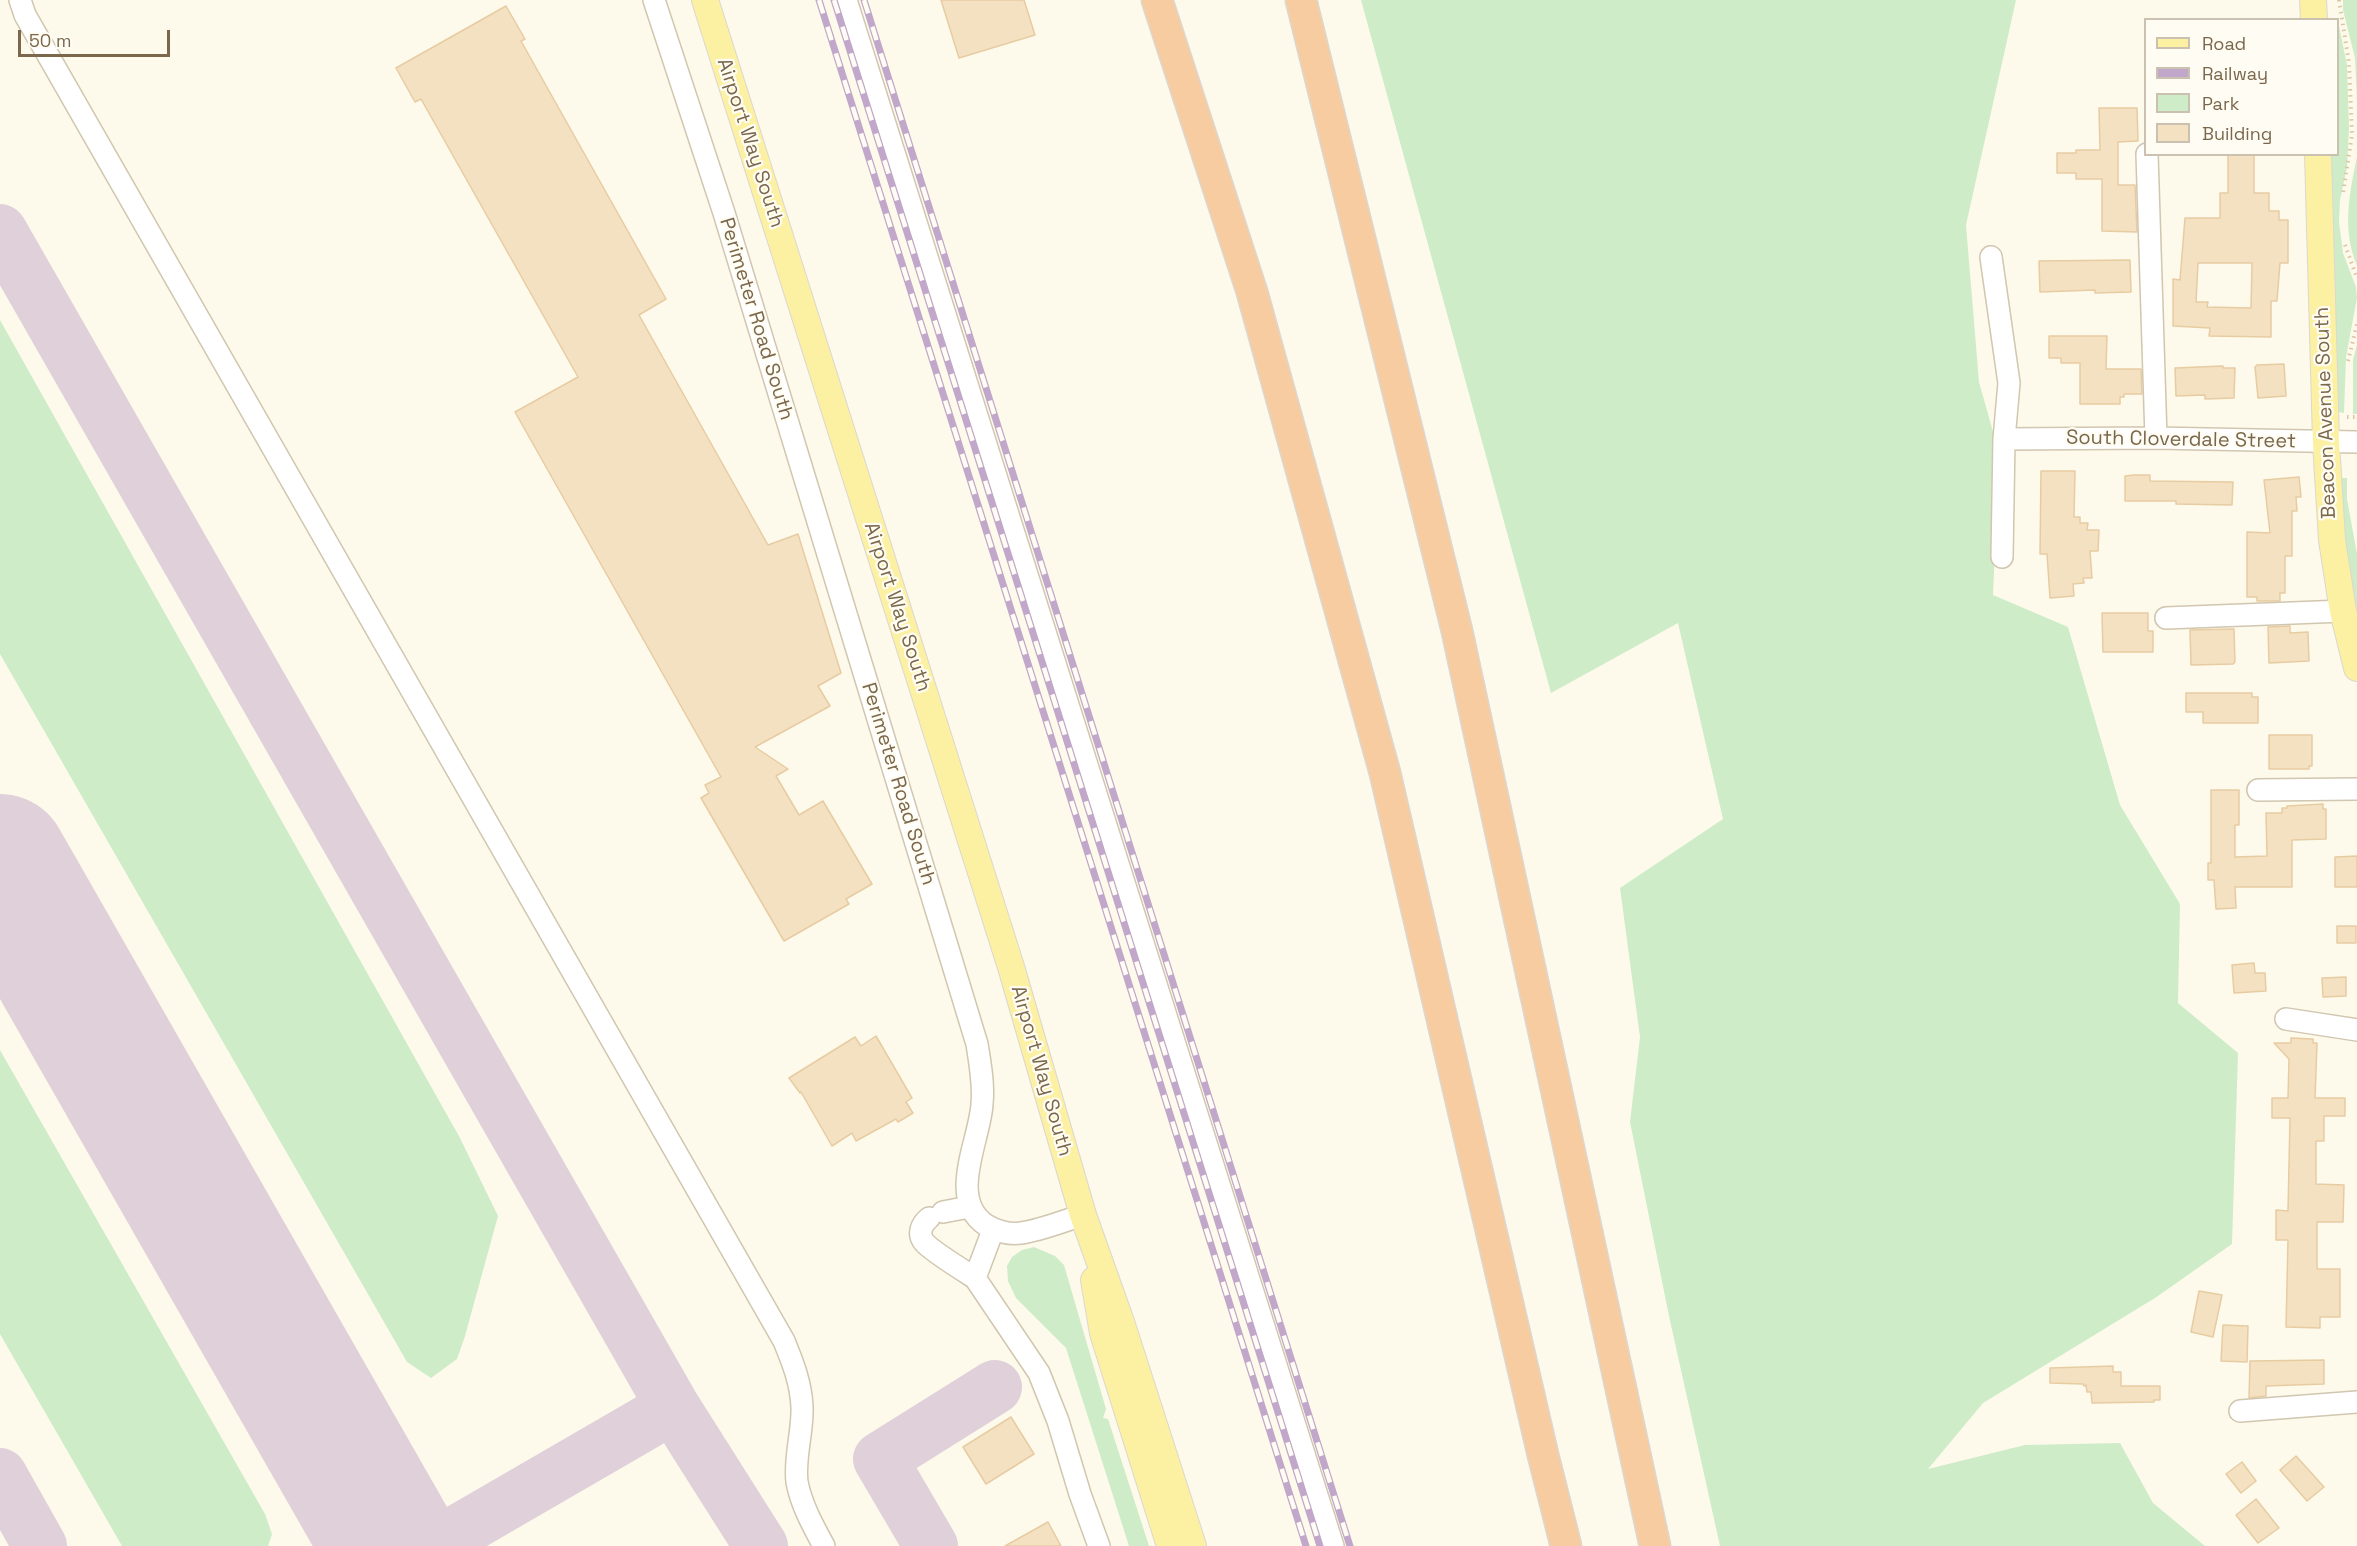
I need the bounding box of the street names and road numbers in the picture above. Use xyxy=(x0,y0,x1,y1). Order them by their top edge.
street label: Airport Way South xyxy=(711,55,789,231)
street label: Perimeter Road South xyxy=(714,215,798,423)
street label: Beacon Avenue South xyxy=(2310,307,2342,519)
street label: South Cloverdale Street xyxy=(2066,426,2296,454)
street label: Airport Way South xyxy=(858,519,936,695)
street label: Perimeter Road South xyxy=(856,680,940,888)
street label: Airport Way South xyxy=(1005,983,1077,1159)

